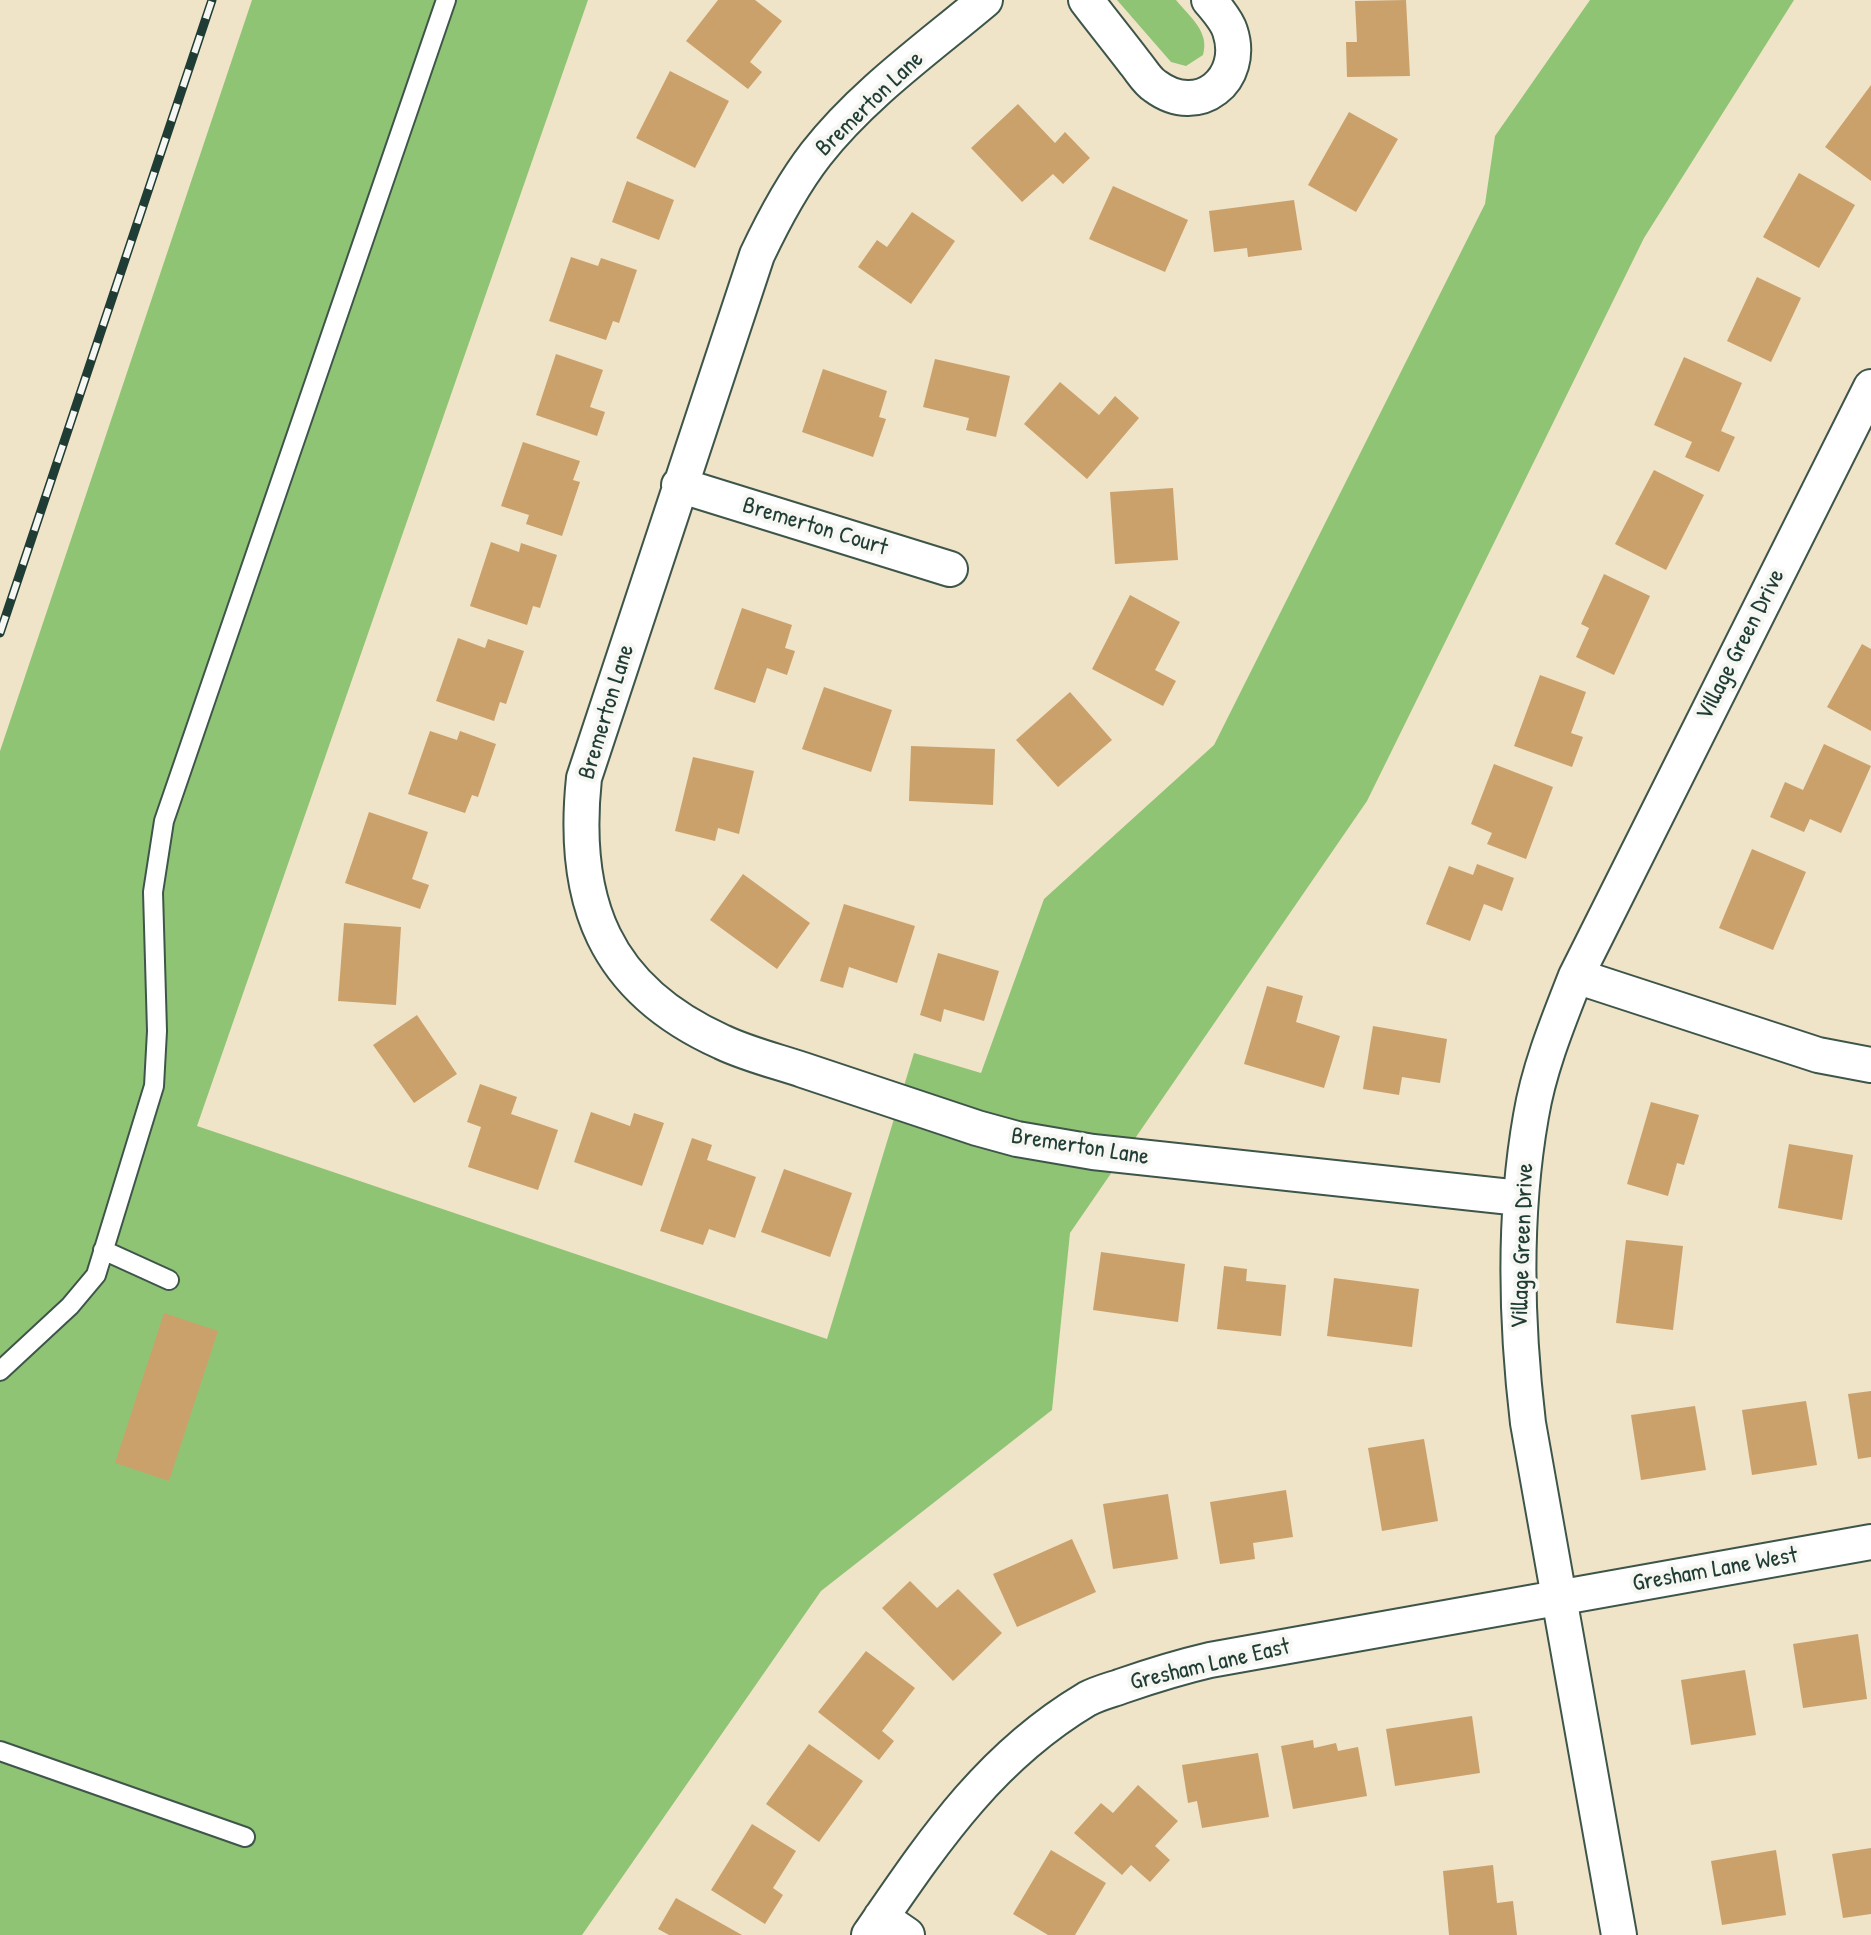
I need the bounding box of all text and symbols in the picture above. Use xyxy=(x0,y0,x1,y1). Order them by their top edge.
street label: Bremerton Lane xyxy=(810,45,930,163)
street label: Bremerton Court xyxy=(739,491,891,563)
street label: Village Green Drive xyxy=(1691,565,1791,725)
street label: Bremerton Lane xyxy=(573,641,641,783)
street label: Bremerton Lane xyxy=(1009,1122,1151,1172)
street label: Village Green Drive xyxy=(1506,1163,1540,1329)
street label: Gresham Lane West xyxy=(1630,1541,1800,1599)
street label: Gresham Lane East xyxy=(1128,1633,1292,1697)

